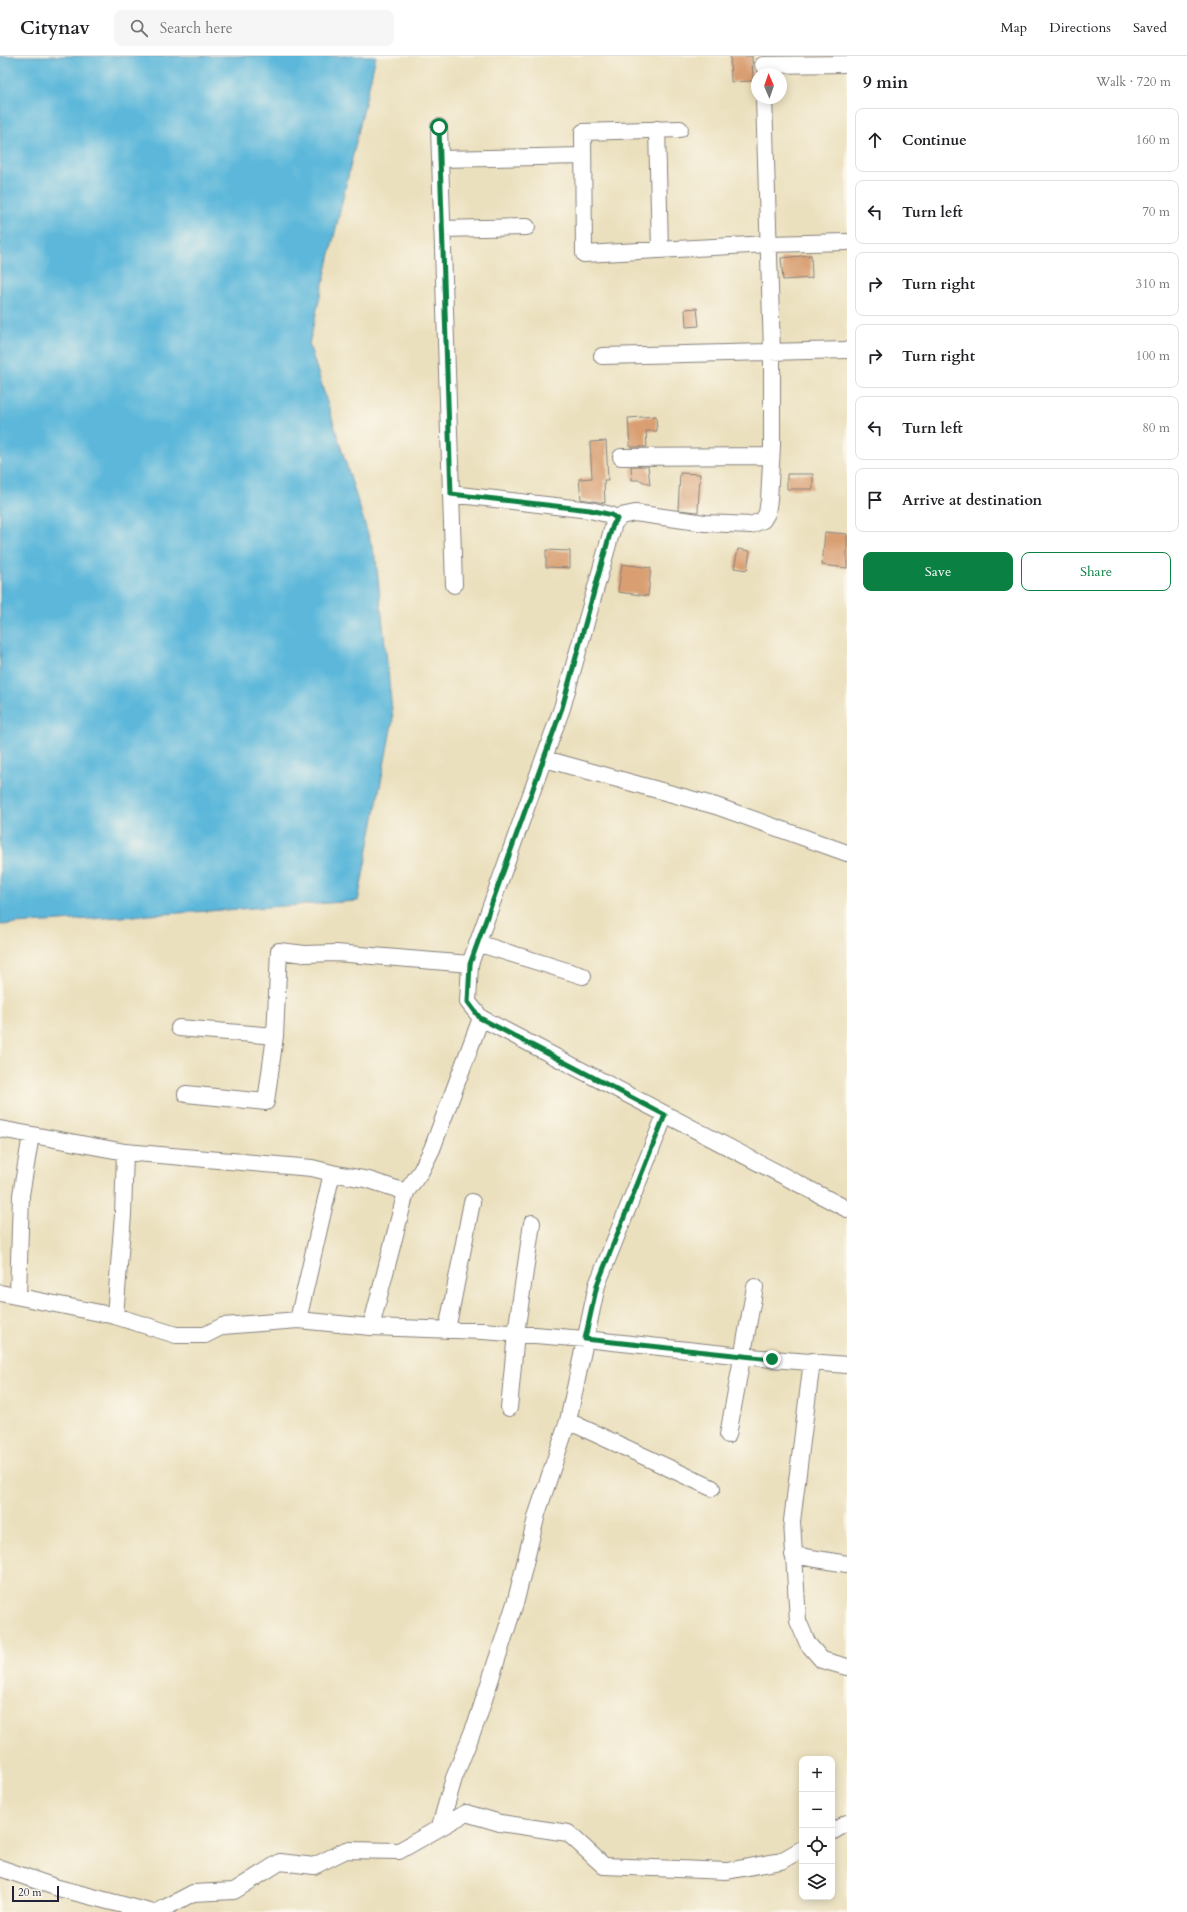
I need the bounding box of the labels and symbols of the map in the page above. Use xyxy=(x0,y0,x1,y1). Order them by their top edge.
north arrow xyxy=(751,68,787,104)
route start xyxy=(430,118,448,136)
route end xyxy=(763,1350,781,1368)
scale bar xyxy=(12,1884,59,1903)

